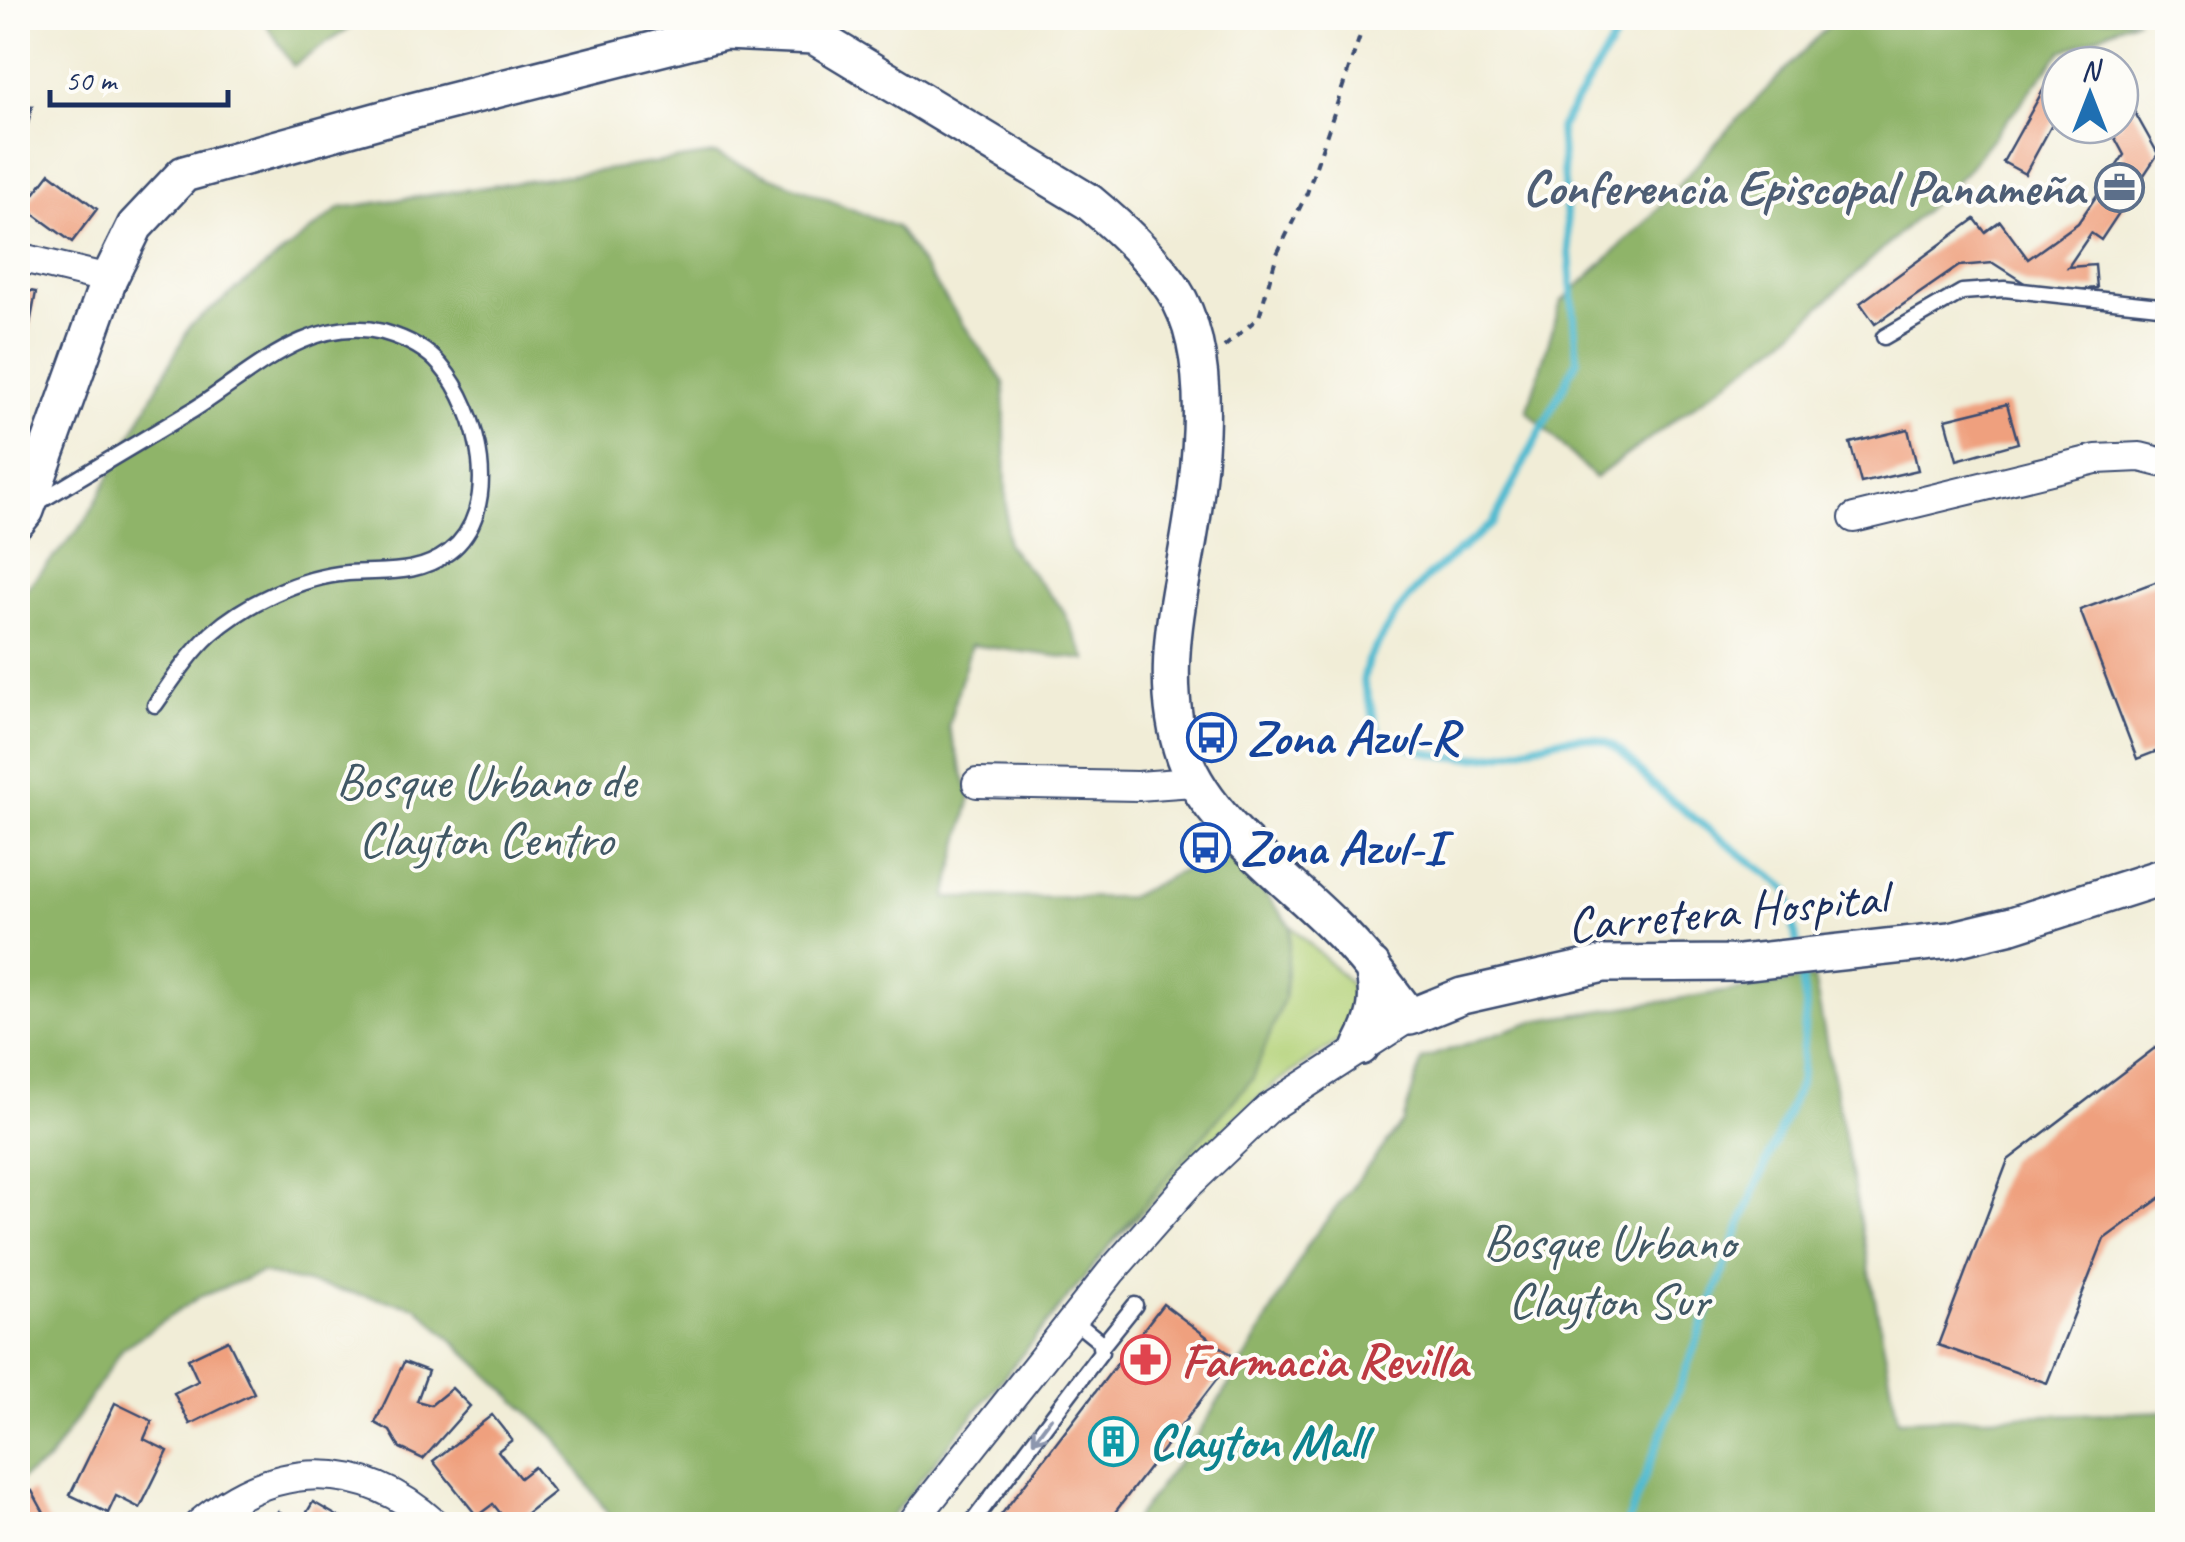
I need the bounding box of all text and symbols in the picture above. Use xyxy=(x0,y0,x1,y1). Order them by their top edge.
scale bar xyxy=(50,45,228,107)
north arrow xyxy=(2040,45,2140,145)
text: N xyxy=(2081,53,2103,88)
text: 50 m xyxy=(65,61,118,99)
place label: Conferencia Episcopal Panameña xyxy=(1522,156,2088,219)
office icon: Conferencia Episcopal Panameña xyxy=(2093,161,2145,213)
place label: Zona Azul-R xyxy=(1247,706,1464,769)
bus stop icon: Zona Azul-R xyxy=(1186,711,1238,763)
park label: Bosque Urbano de Clayton Centro xyxy=(336,750,639,871)
place label: Zona Azul-I xyxy=(1240,816,1454,879)
bus stop icon: Zona Azul-I xyxy=(1179,821,1231,873)
street label: Carretera Hospital xyxy=(1565,865,1898,956)
park label: Bosque Urbano Clayton Sur xyxy=(1483,1211,1740,1332)
place label: Farmacia Revilla xyxy=(1181,1329,1471,1392)
pharmacy icon: Farmacia Revilla xyxy=(1120,1334,1172,1386)
place label: Clayton Mall xyxy=(1149,1410,1375,1473)
building icon: Clayton Mall xyxy=(1088,1415,1140,1467)
one-way arrow xyxy=(1032,1416,1053,1443)

